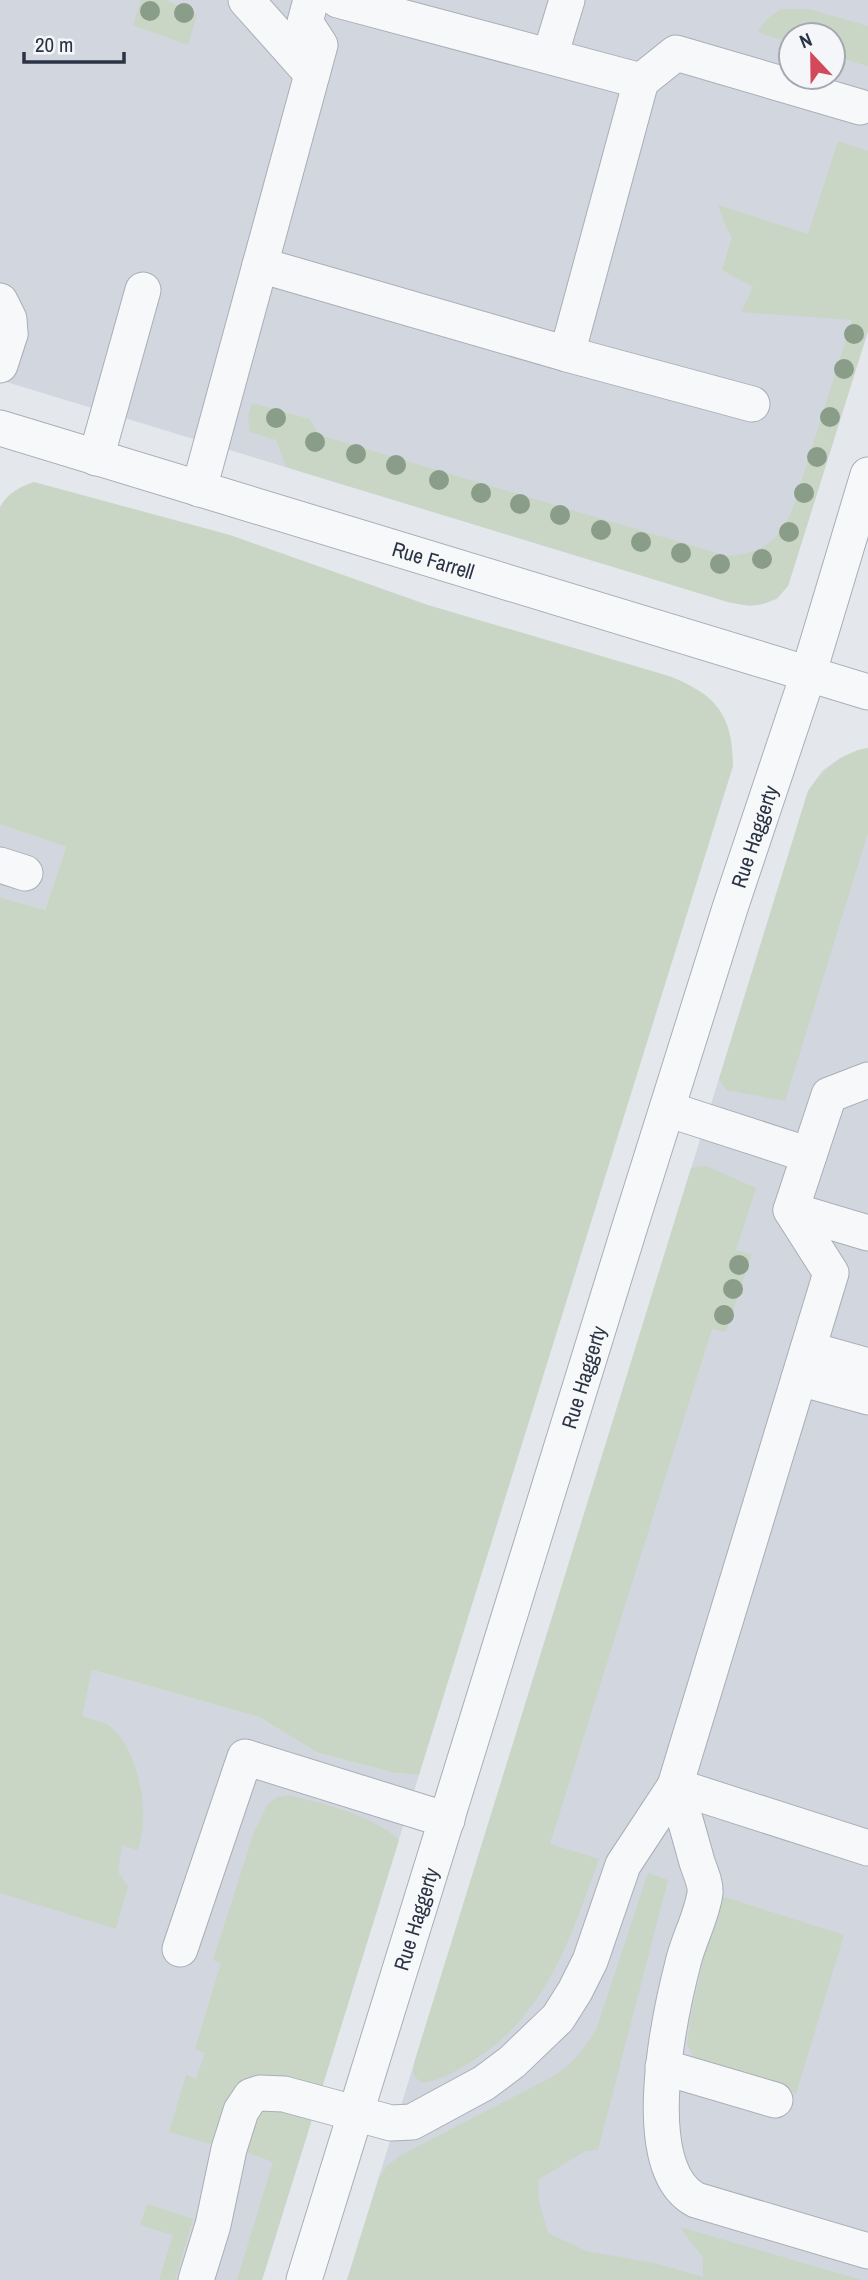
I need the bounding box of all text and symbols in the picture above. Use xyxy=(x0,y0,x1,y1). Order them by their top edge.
scale bar xyxy=(24,21,124,65)
north arrow xyxy=(777,21,847,91)
text: N xyxy=(796,26,816,54)
text: 20 m xyxy=(35,30,73,59)
street label: Rue Farrell xyxy=(389,534,478,586)
street label: Rue Haggerty xyxy=(723,781,785,892)
street label: Rue Haggerty xyxy=(554,1322,613,1432)
street label: Rue Haggerty xyxy=(386,1863,445,1974)

